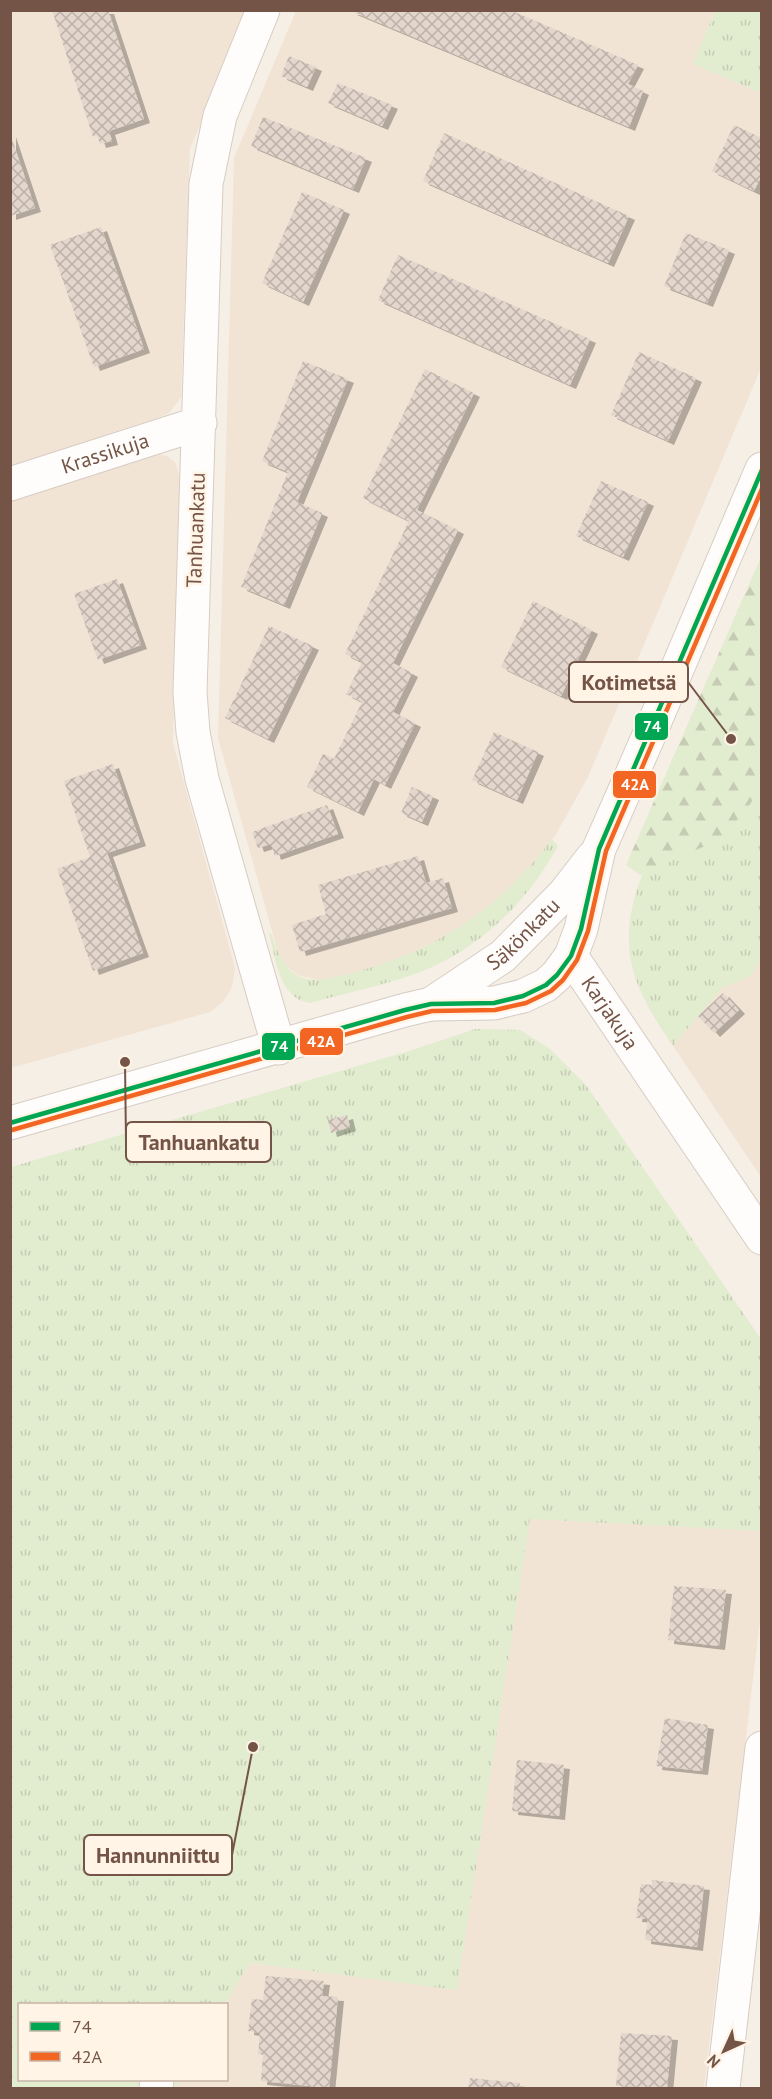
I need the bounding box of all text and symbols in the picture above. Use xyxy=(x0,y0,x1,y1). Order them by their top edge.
street label: Krassikuja xyxy=(58,426,152,480)
street label: Tanhuankatu xyxy=(180,472,211,588)
callout: Kotimetsä xyxy=(569,662,688,702)
text: Kotimetsä xyxy=(582,668,676,696)
line badge: 74 xyxy=(634,712,669,741)
text: 74 xyxy=(643,716,661,736)
line badge: 42A xyxy=(612,770,657,799)
text: 42A xyxy=(621,774,649,794)
street label: Säkönkatu xyxy=(481,892,566,976)
street label: Karjakuja xyxy=(576,971,645,1055)
line badge: 42A xyxy=(299,1027,344,1056)
text: 42A xyxy=(307,1031,335,1051)
line badge: 74 xyxy=(261,1032,296,1061)
text: 74 xyxy=(270,1036,288,1056)
callout: Tanhuankatu xyxy=(126,1122,271,1162)
text: Tanhuankatu xyxy=(138,1128,260,1156)
callout: Hannunniittu xyxy=(84,1835,232,1875)
text: Hannunniittu xyxy=(96,1841,220,1869)
legend xyxy=(18,2003,228,2081)
text: 74 xyxy=(72,2015,92,2038)
north arrow xyxy=(694,2021,754,2081)
text: 42A xyxy=(72,2045,103,2068)
text: N xyxy=(703,2051,724,2072)

